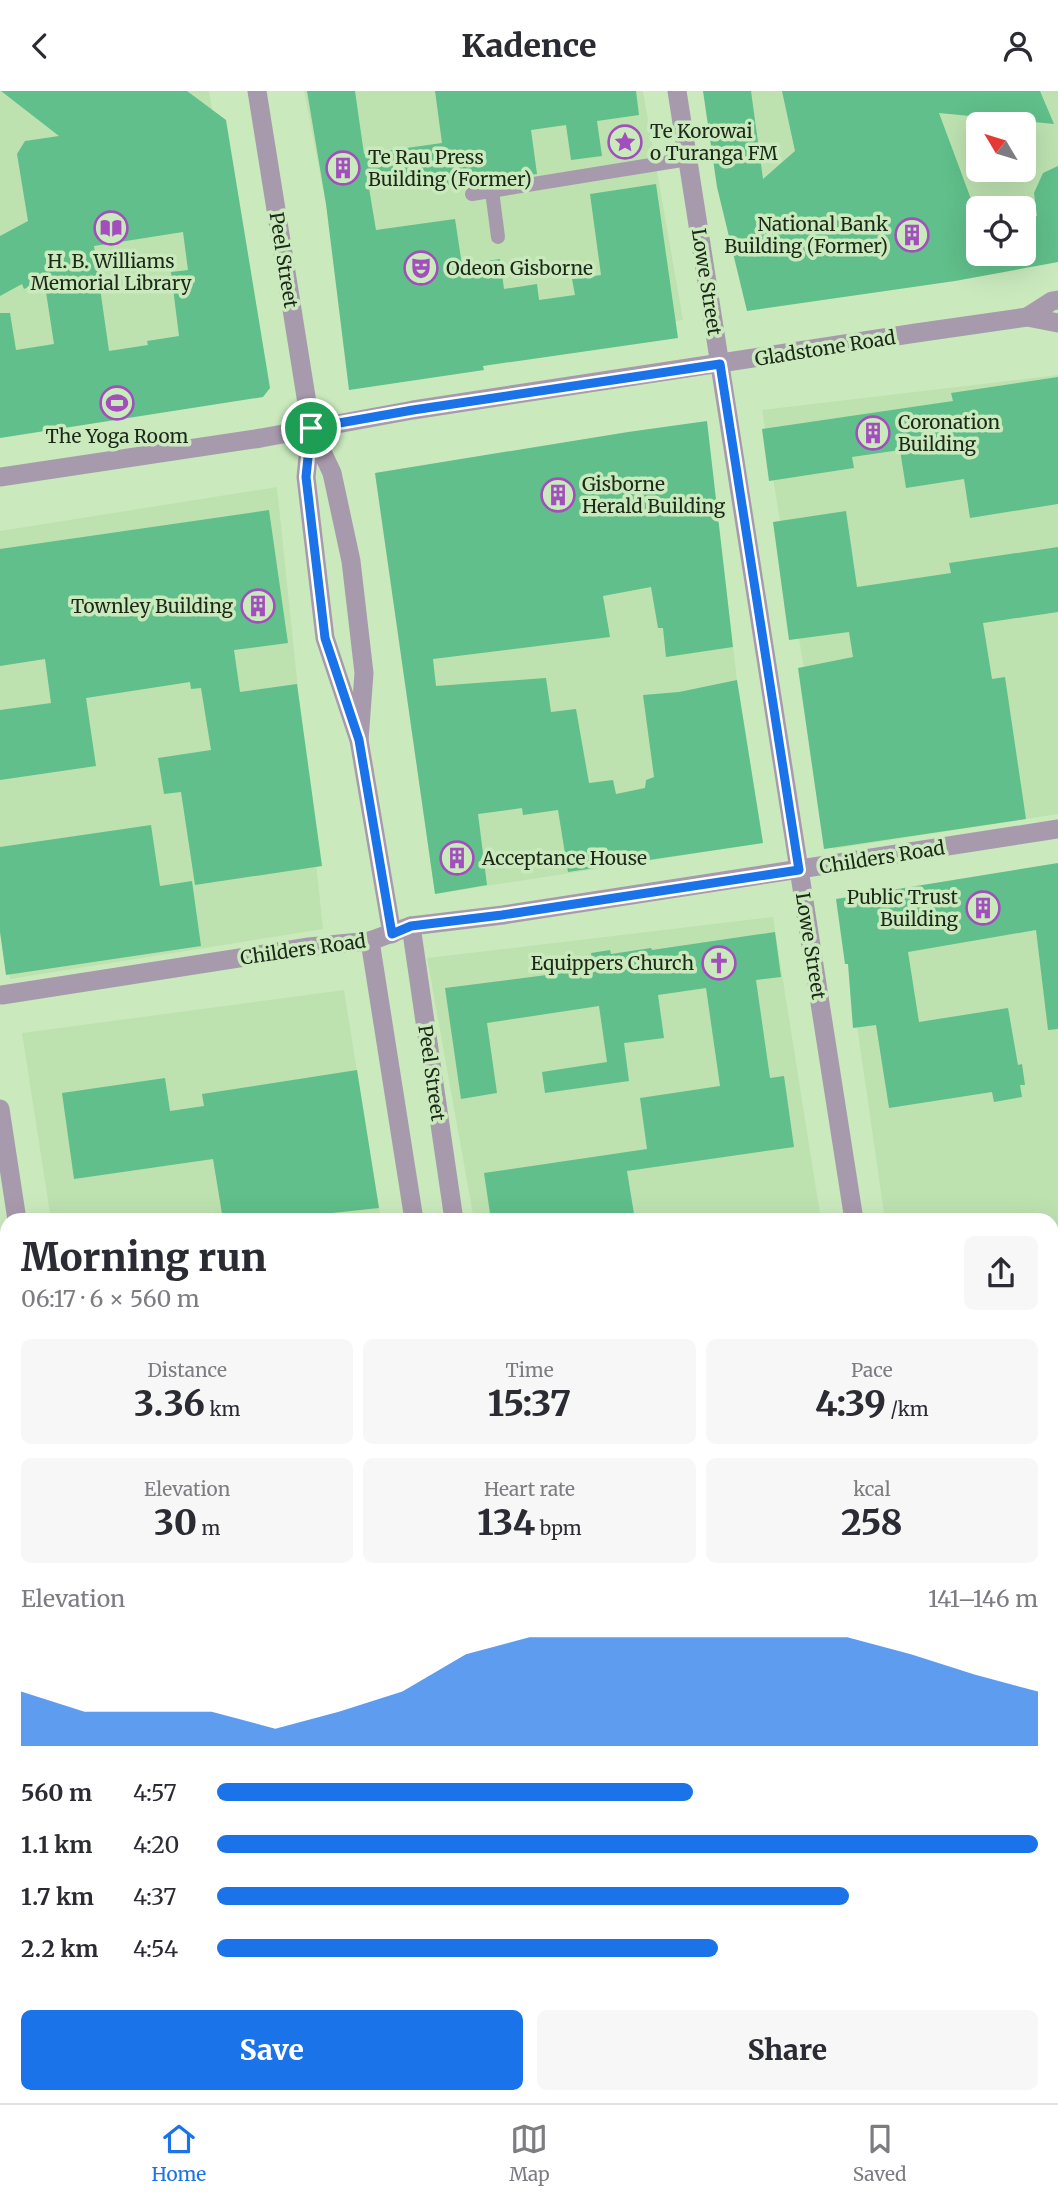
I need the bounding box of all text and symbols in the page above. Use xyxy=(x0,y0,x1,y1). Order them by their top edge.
text: Kadence xyxy=(461,26,597,66)
icon: back xyxy=(21,27,59,65)
icon: person xyxy=(999,27,1037,65)
north arrow xyxy=(966,112,1036,182)
map controls xyxy=(966,112,1036,266)
place label: Te Korowai o Turanga FM xyxy=(650,119,778,165)
place icon: Te Korowai o Turanga FM xyxy=(606,123,644,161)
place label: Te Rau Press Building (Former) xyxy=(368,145,532,191)
building icon: Te Rau Press Building (Former) xyxy=(324,149,362,187)
button: locate xyxy=(966,196,1036,266)
library icon: H. B. Williams Memorial Library xyxy=(92,209,130,247)
street label: Peel Street xyxy=(265,210,304,310)
place label: National Bank Building (Former) xyxy=(724,212,888,258)
building icon: National Bank Building (Former) xyxy=(893,216,931,254)
street label: Lowe Street xyxy=(687,227,727,338)
place label: H. B. Williams Memorial Library xyxy=(30,249,192,295)
theatre icon: Odeon Gisborne xyxy=(402,249,440,287)
place label: Odeon Gisborne xyxy=(446,256,593,280)
street label: Gladstone Road xyxy=(753,325,897,371)
sports icon: The Yoga Room xyxy=(98,384,136,422)
pin xyxy=(281,398,341,458)
icon: arrive xyxy=(292,409,330,447)
place label: Coronation Building xyxy=(898,410,1001,456)
building icon: Coronation Building xyxy=(854,414,892,452)
place label: The Yoga Room xyxy=(46,424,189,448)
place label: Gisborne Herald Building xyxy=(582,472,726,518)
building icon: Gisborne Herald Building xyxy=(539,476,577,514)
building icon: Townley Building xyxy=(239,587,277,625)
place label: Townley Building xyxy=(71,594,233,618)
street label: Childers Road xyxy=(818,835,946,879)
building icon: Acceptance House xyxy=(438,839,476,877)
place label: Acceptance House xyxy=(481,846,647,870)
place label: Public Trust Building xyxy=(847,885,959,931)
building icon: Public Trust Building xyxy=(964,889,1002,927)
street label: Lowe Street xyxy=(791,891,831,1002)
street label: Childers Road xyxy=(239,928,367,970)
church icon: Equippers Church xyxy=(700,944,738,982)
place label: Equippers Church xyxy=(531,951,694,975)
street label: Peel Street xyxy=(413,1023,451,1123)
text: Morning run xyxy=(21,1234,267,1281)
button: share xyxy=(964,1236,1038,1310)
text: 06:17 · 6 × 560 m xyxy=(21,1284,200,1313)
text: Distance xyxy=(147,1358,227,1382)
text: Time xyxy=(505,1358,554,1382)
text: Pace xyxy=(851,1358,893,1382)
text: 3.36 xyxy=(134,1382,205,1426)
text: 15:37 xyxy=(488,1382,571,1426)
text: 4:39 xyxy=(815,1382,886,1426)
text: km xyxy=(205,1397,240,1421)
text: /km xyxy=(886,1397,929,1421)
text: Elevation xyxy=(144,1477,230,1501)
text: Heart rate xyxy=(484,1477,575,1501)
text: kcal xyxy=(853,1477,891,1501)
text: 30 xyxy=(154,1501,197,1545)
text: 134 xyxy=(477,1501,535,1545)
text: 258 xyxy=(841,1501,903,1545)
text: m xyxy=(197,1516,220,1540)
text: bpm xyxy=(535,1516,582,1540)
text: Elevation xyxy=(21,1584,125,1613)
text: 141–146 m xyxy=(928,1584,1038,1613)
text: 560 m xyxy=(21,1778,92,1807)
text: 4:57 xyxy=(133,1778,177,1807)
text: 1.1 km xyxy=(21,1830,92,1859)
text: 4:20 xyxy=(133,1830,179,1859)
text: 1.7 km xyxy=(21,1882,94,1911)
text: 4:37 xyxy=(133,1882,176,1911)
text: 2.2 km xyxy=(21,1934,99,1963)
text: 4:54 xyxy=(133,1934,178,1963)
button: Save xyxy=(21,2010,523,2090)
button: Share xyxy=(537,2010,1038,2090)
tab: Home xyxy=(151,2120,206,2186)
tab: Map xyxy=(509,2120,550,2186)
tab: Saved xyxy=(853,2120,907,2186)

